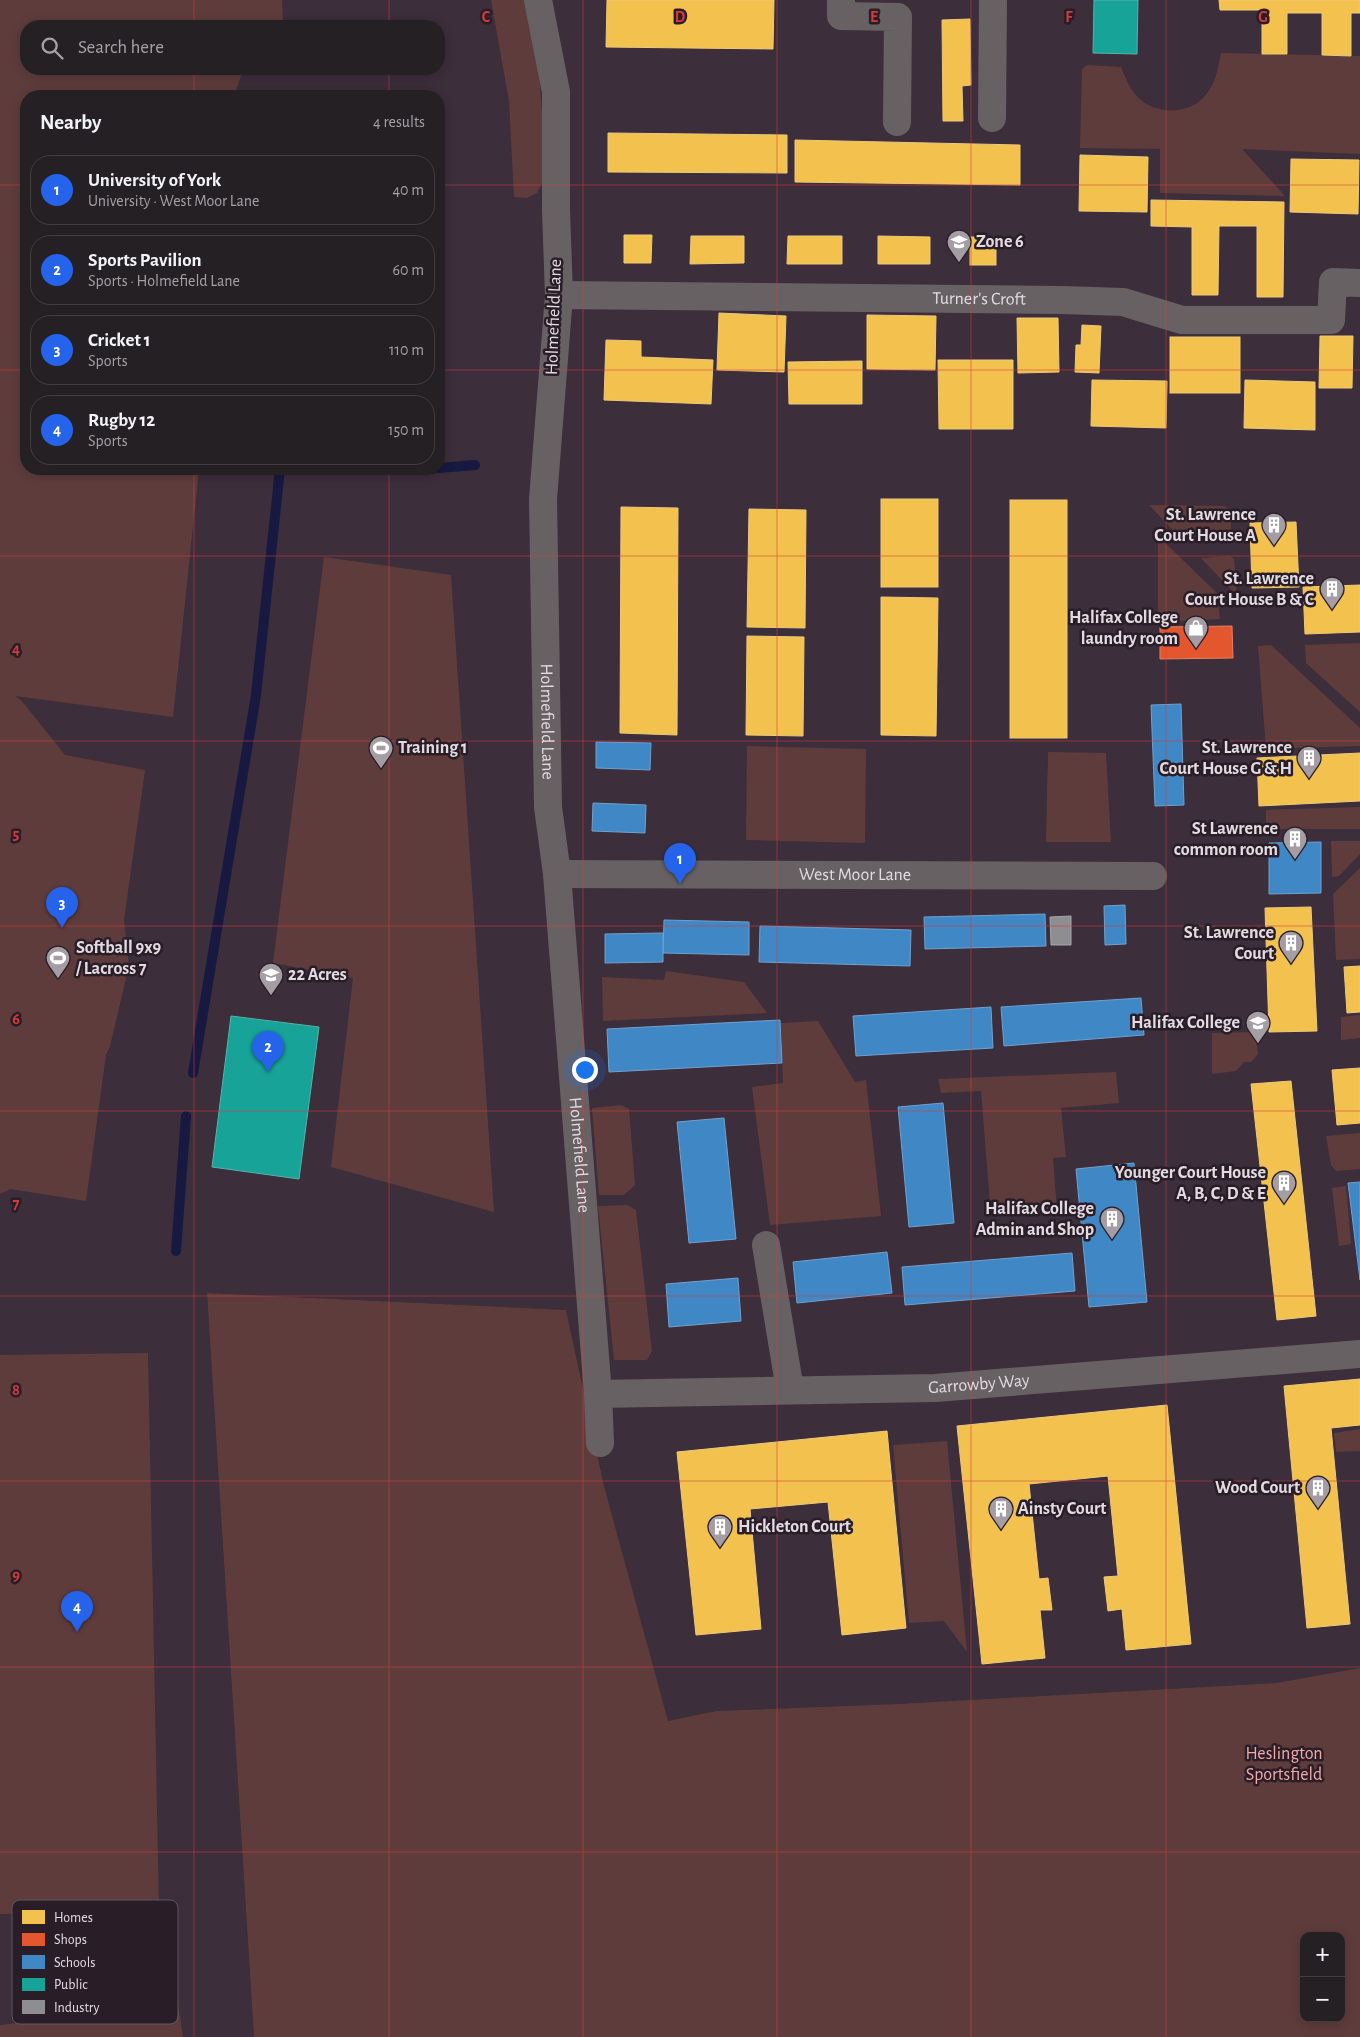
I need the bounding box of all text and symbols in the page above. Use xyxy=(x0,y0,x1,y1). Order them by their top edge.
text: C xyxy=(482,9,491,25)
text: D xyxy=(675,9,686,25)
text: E xyxy=(870,9,878,25)
text: F xyxy=(1065,9,1073,25)
text: G xyxy=(1258,9,1268,25)
search box xyxy=(20,20,445,75)
icon: search xyxy=(38,34,66,62)
text: Search here xyxy=(78,38,164,57)
text: Nearby xyxy=(40,112,101,133)
text: 4 results xyxy=(373,114,425,130)
text: University of York xyxy=(88,171,221,190)
text: 1 xyxy=(54,182,60,198)
text: 40 m xyxy=(392,182,424,198)
text: University · West Moor Lane xyxy=(88,193,259,209)
school or university icon: Zone 6 xyxy=(946,229,972,263)
place label: Zone 6 xyxy=(976,233,1024,251)
text: Sports Pavilion xyxy=(88,251,202,270)
street label: Holmefield Lane xyxy=(543,259,565,375)
text: 2 xyxy=(53,262,61,278)
text: 60 m xyxy=(393,262,424,278)
text: Sports · Holmefield Lane xyxy=(88,273,240,289)
street label: Turner's Croft xyxy=(932,290,1026,309)
text: Cricket 1 xyxy=(88,331,151,350)
text: 3 xyxy=(54,342,60,358)
text: 110 m xyxy=(389,342,424,358)
text: Sports xyxy=(88,353,128,369)
text: Rugby 12 xyxy=(88,411,155,430)
text: 4 xyxy=(53,422,61,438)
text: 150 m xyxy=(388,422,424,438)
text: Sports xyxy=(88,433,128,449)
place label: St. Lawrence Court House A xyxy=(1154,506,1256,545)
building icon: St. Lawrence Court House A xyxy=(1261,512,1287,546)
place label: St. Lawrence Court House B & C xyxy=(1185,570,1315,609)
building icon: St. Lawrence Court House B & C xyxy=(1319,576,1345,610)
place label: Halifax College laundry room xyxy=(1069,609,1178,648)
shop icon: Halifax College laundry room xyxy=(1183,615,1209,649)
text: 4 xyxy=(12,641,20,657)
street label: Holmefield Lane xyxy=(537,663,557,780)
sports icon: Training 1 xyxy=(368,735,394,769)
place label: Training 1 xyxy=(398,739,467,757)
place label: St. Lawrence Court House G & H xyxy=(1160,739,1292,778)
building icon: St. Lawrence Court House G & H xyxy=(1296,745,1322,779)
place label: St Lawrence common room xyxy=(1174,820,1278,859)
text: 5 xyxy=(13,826,20,842)
building icon: St Lawrence common room xyxy=(1282,826,1308,860)
pin: 1 xyxy=(664,843,696,884)
street label: West Moor Lane xyxy=(799,866,911,884)
pin: 3 xyxy=(46,887,78,928)
place label: St. Lawrence Court xyxy=(1184,924,1274,963)
building icon: St. Lawrence Court xyxy=(1278,930,1304,964)
place label: Softball 9x9 / Lacross 7 xyxy=(75,939,161,978)
sports icon: Softball 9x9 / Lacross 7 xyxy=(45,945,71,979)
school or university icon: 22 Acres xyxy=(258,962,284,996)
place label: 22 Acres xyxy=(288,966,347,984)
school or university icon: Halifax College xyxy=(1245,1010,1271,1044)
text: 6 xyxy=(12,1011,20,1027)
place label: Halifax College xyxy=(1131,1014,1240,1032)
pin: 2 xyxy=(252,1031,284,1072)
your location xyxy=(572,1057,598,1083)
street label: Holmefield Lane xyxy=(566,1096,593,1214)
place label: Younger Court House A, B, C, D & E xyxy=(1115,1164,1266,1203)
building icon: Younger Court House A, B, C, D & E xyxy=(1271,1170,1297,1204)
text: 7 xyxy=(13,1196,20,1212)
place label: Halifax College Admin and Shop xyxy=(976,1200,1094,1239)
building icon: Halifax College Admin and Shop xyxy=(1099,1206,1125,1240)
street label: Garrowby Way xyxy=(928,1371,1031,1397)
text: 8 xyxy=(12,1382,20,1398)
building icon: Wood Court xyxy=(1305,1475,1331,1509)
place label: Wood Court xyxy=(1215,1479,1300,1497)
building icon: Ainsty Court xyxy=(988,1496,1014,1530)
place label: Ainsty Court xyxy=(1018,1500,1106,1518)
building icon: Hickleton Court xyxy=(707,1514,733,1548)
place label: Hickleton Court xyxy=(738,1518,851,1536)
text: 9 xyxy=(12,1567,20,1583)
pin: 4 xyxy=(61,1591,93,1632)
park label: Heslington Sportsfield xyxy=(1245,1745,1323,1784)
legend xyxy=(12,1900,178,2024)
text: Homes xyxy=(54,1911,93,1925)
map controls xyxy=(1300,1932,1345,2022)
button: + xyxy=(1300,1932,1345,1977)
text: Shops xyxy=(54,1933,87,1947)
text: Schools xyxy=(54,1956,95,1970)
button: − xyxy=(1300,1977,1345,2022)
text: Public xyxy=(54,1978,88,1992)
text: Industry xyxy=(54,2001,100,2015)

